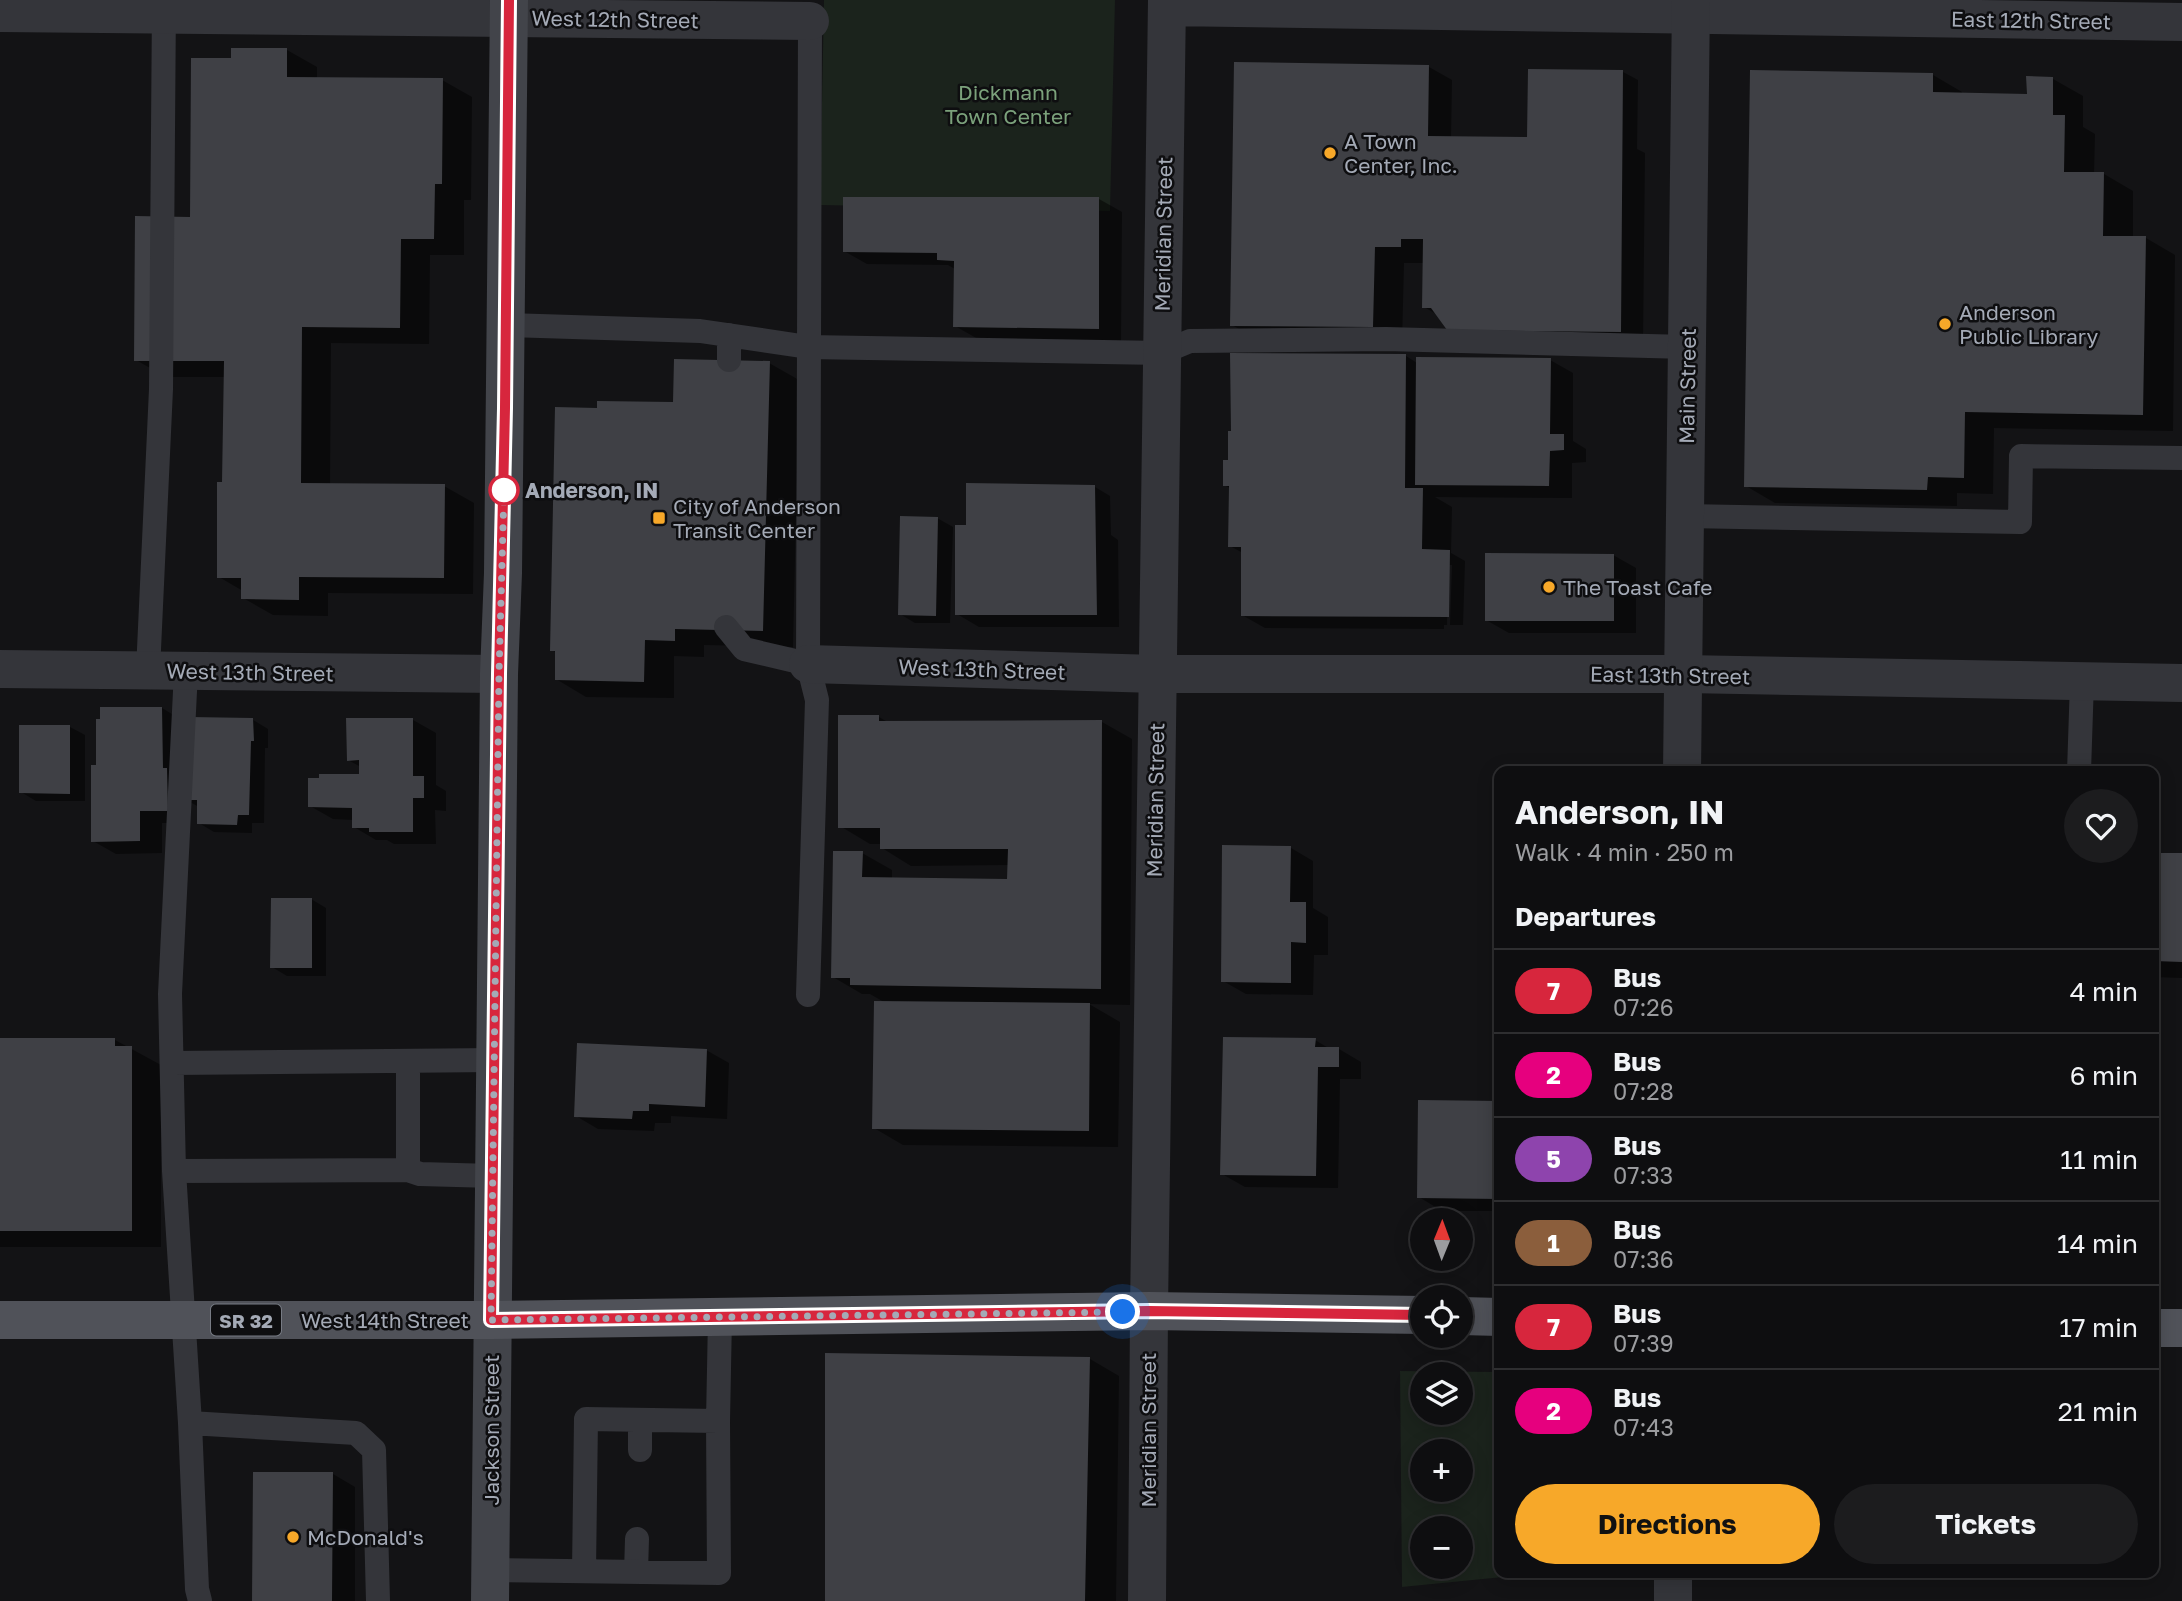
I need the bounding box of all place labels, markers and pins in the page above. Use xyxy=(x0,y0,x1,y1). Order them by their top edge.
place label: A Town Center, Inc. xyxy=(1344,128,1458,178)
marker: A Town Center, Inc. xyxy=(1322,145,1338,161)
place label: Anderson Public Library xyxy=(1959,299,2099,349)
marker: Anderson Public Library xyxy=(1937,316,1953,332)
marker: Anderson, IN xyxy=(489,475,519,505)
place label: Anderson, IN xyxy=(525,477,658,503)
place label: City of Anderson Transit Center xyxy=(673,493,841,543)
marker: City of Anderson Transit Center xyxy=(651,510,667,526)
place label: The Toast Cafe xyxy=(1563,574,1713,600)
marker: The Toast Cafe xyxy=(1541,579,1557,595)
place label: McDonald's xyxy=(307,1524,424,1550)
marker: McDonald's xyxy=(285,1529,301,1545)

